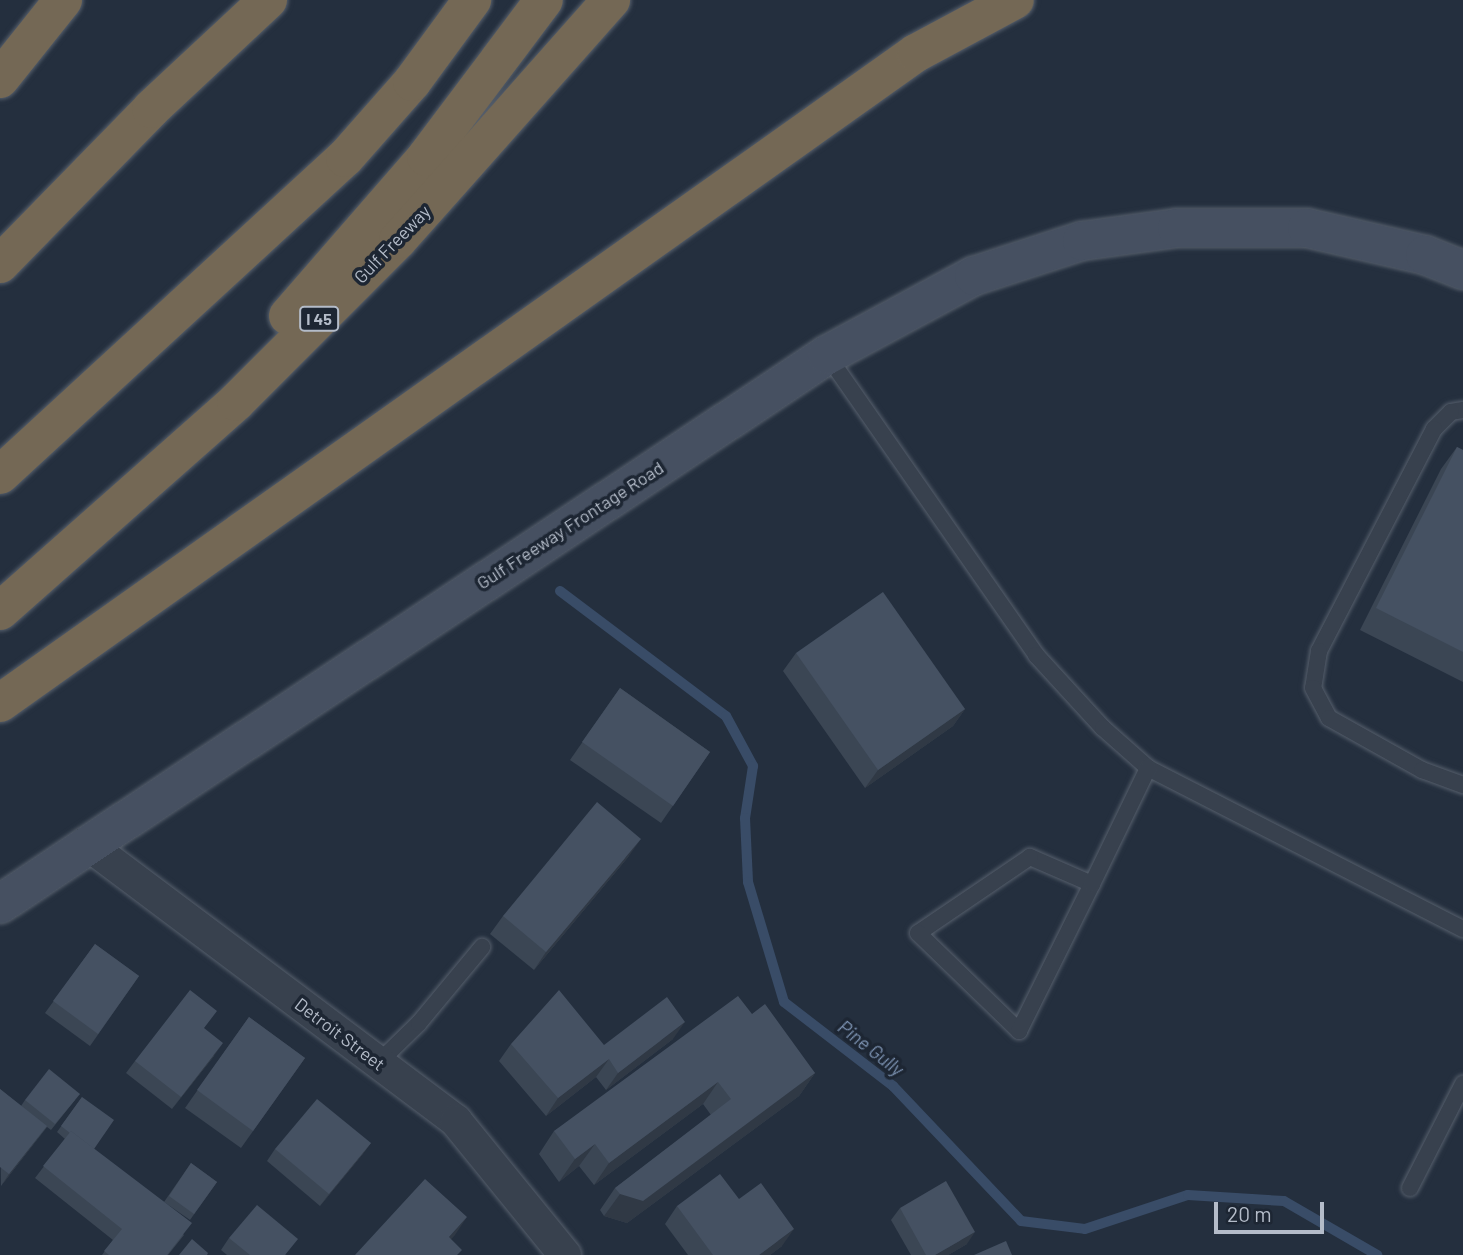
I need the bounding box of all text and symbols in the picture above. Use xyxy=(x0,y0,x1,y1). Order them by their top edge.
street label: Gulf Freeway xyxy=(349,200,435,288)
road number: I 45 xyxy=(298,306,340,332)
street label: Gulf Freeway Frontage Road xyxy=(473,456,667,594)
street label: Detroit Street xyxy=(291,993,389,1075)
water label: Pine Gully xyxy=(834,1015,908,1081)
scale bar xyxy=(1218,1188,1328,1232)
text: 20 m xyxy=(1227,1201,1272,1226)

